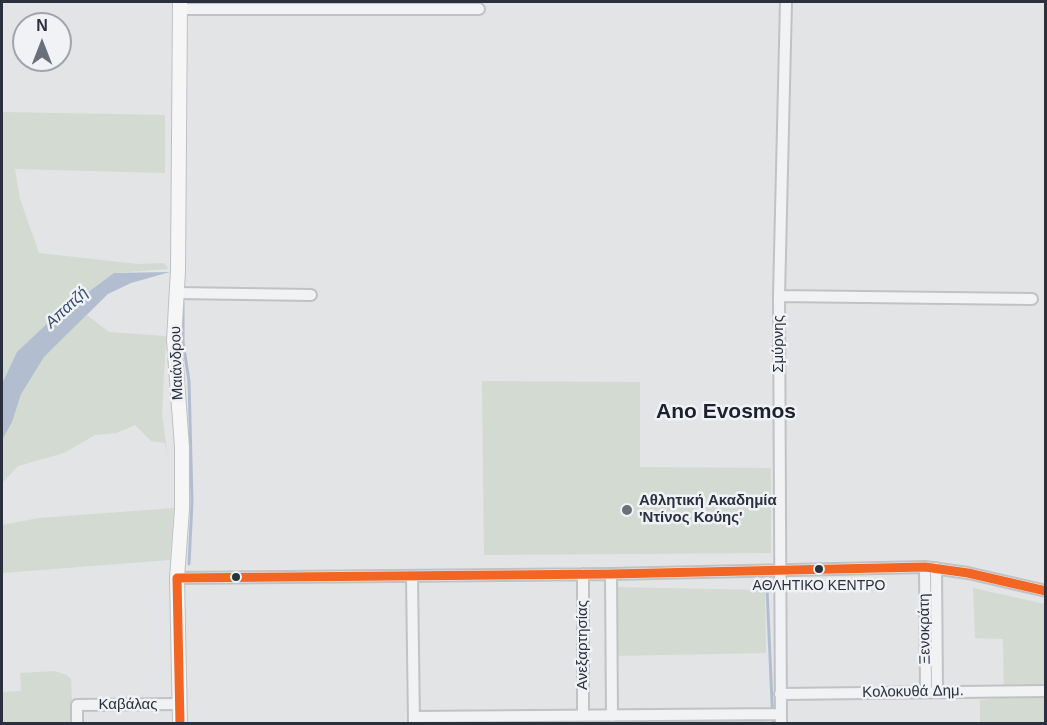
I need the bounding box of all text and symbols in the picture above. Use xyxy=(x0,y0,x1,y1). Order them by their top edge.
north arrow xyxy=(12,12,72,72)
text: N xyxy=(36,17,48,34)
water label: Απατζή xyxy=(42,283,92,333)
street label: Σμύρνης xyxy=(770,315,788,373)
street label: Μαιάνδρου xyxy=(167,326,187,400)
district label: Ano Evosmos xyxy=(656,399,796,425)
place label: Αθλητική Ακαδημία 'Ντίνος Κούης' xyxy=(639,492,777,527)
marker: Αθλητική Ακαδημία 'Ντίνος Κούης' xyxy=(620,503,634,517)
marker: ΑΘΛΗΤΙΚΟ ΚΕΝΤΡΟ xyxy=(813,563,825,575)
unlabelled marker xyxy=(230,571,242,583)
place label: ΑΘΛΗΤΙΚΟ ΚΕΝΤΡΟ xyxy=(753,578,885,594)
street label: Ξενοκράτη xyxy=(915,593,935,665)
street label: Ανεξαρτησίας xyxy=(574,600,592,690)
street label: Κολοκυθά Δημ. xyxy=(862,682,964,702)
street label: Καβάλας xyxy=(99,696,157,714)

